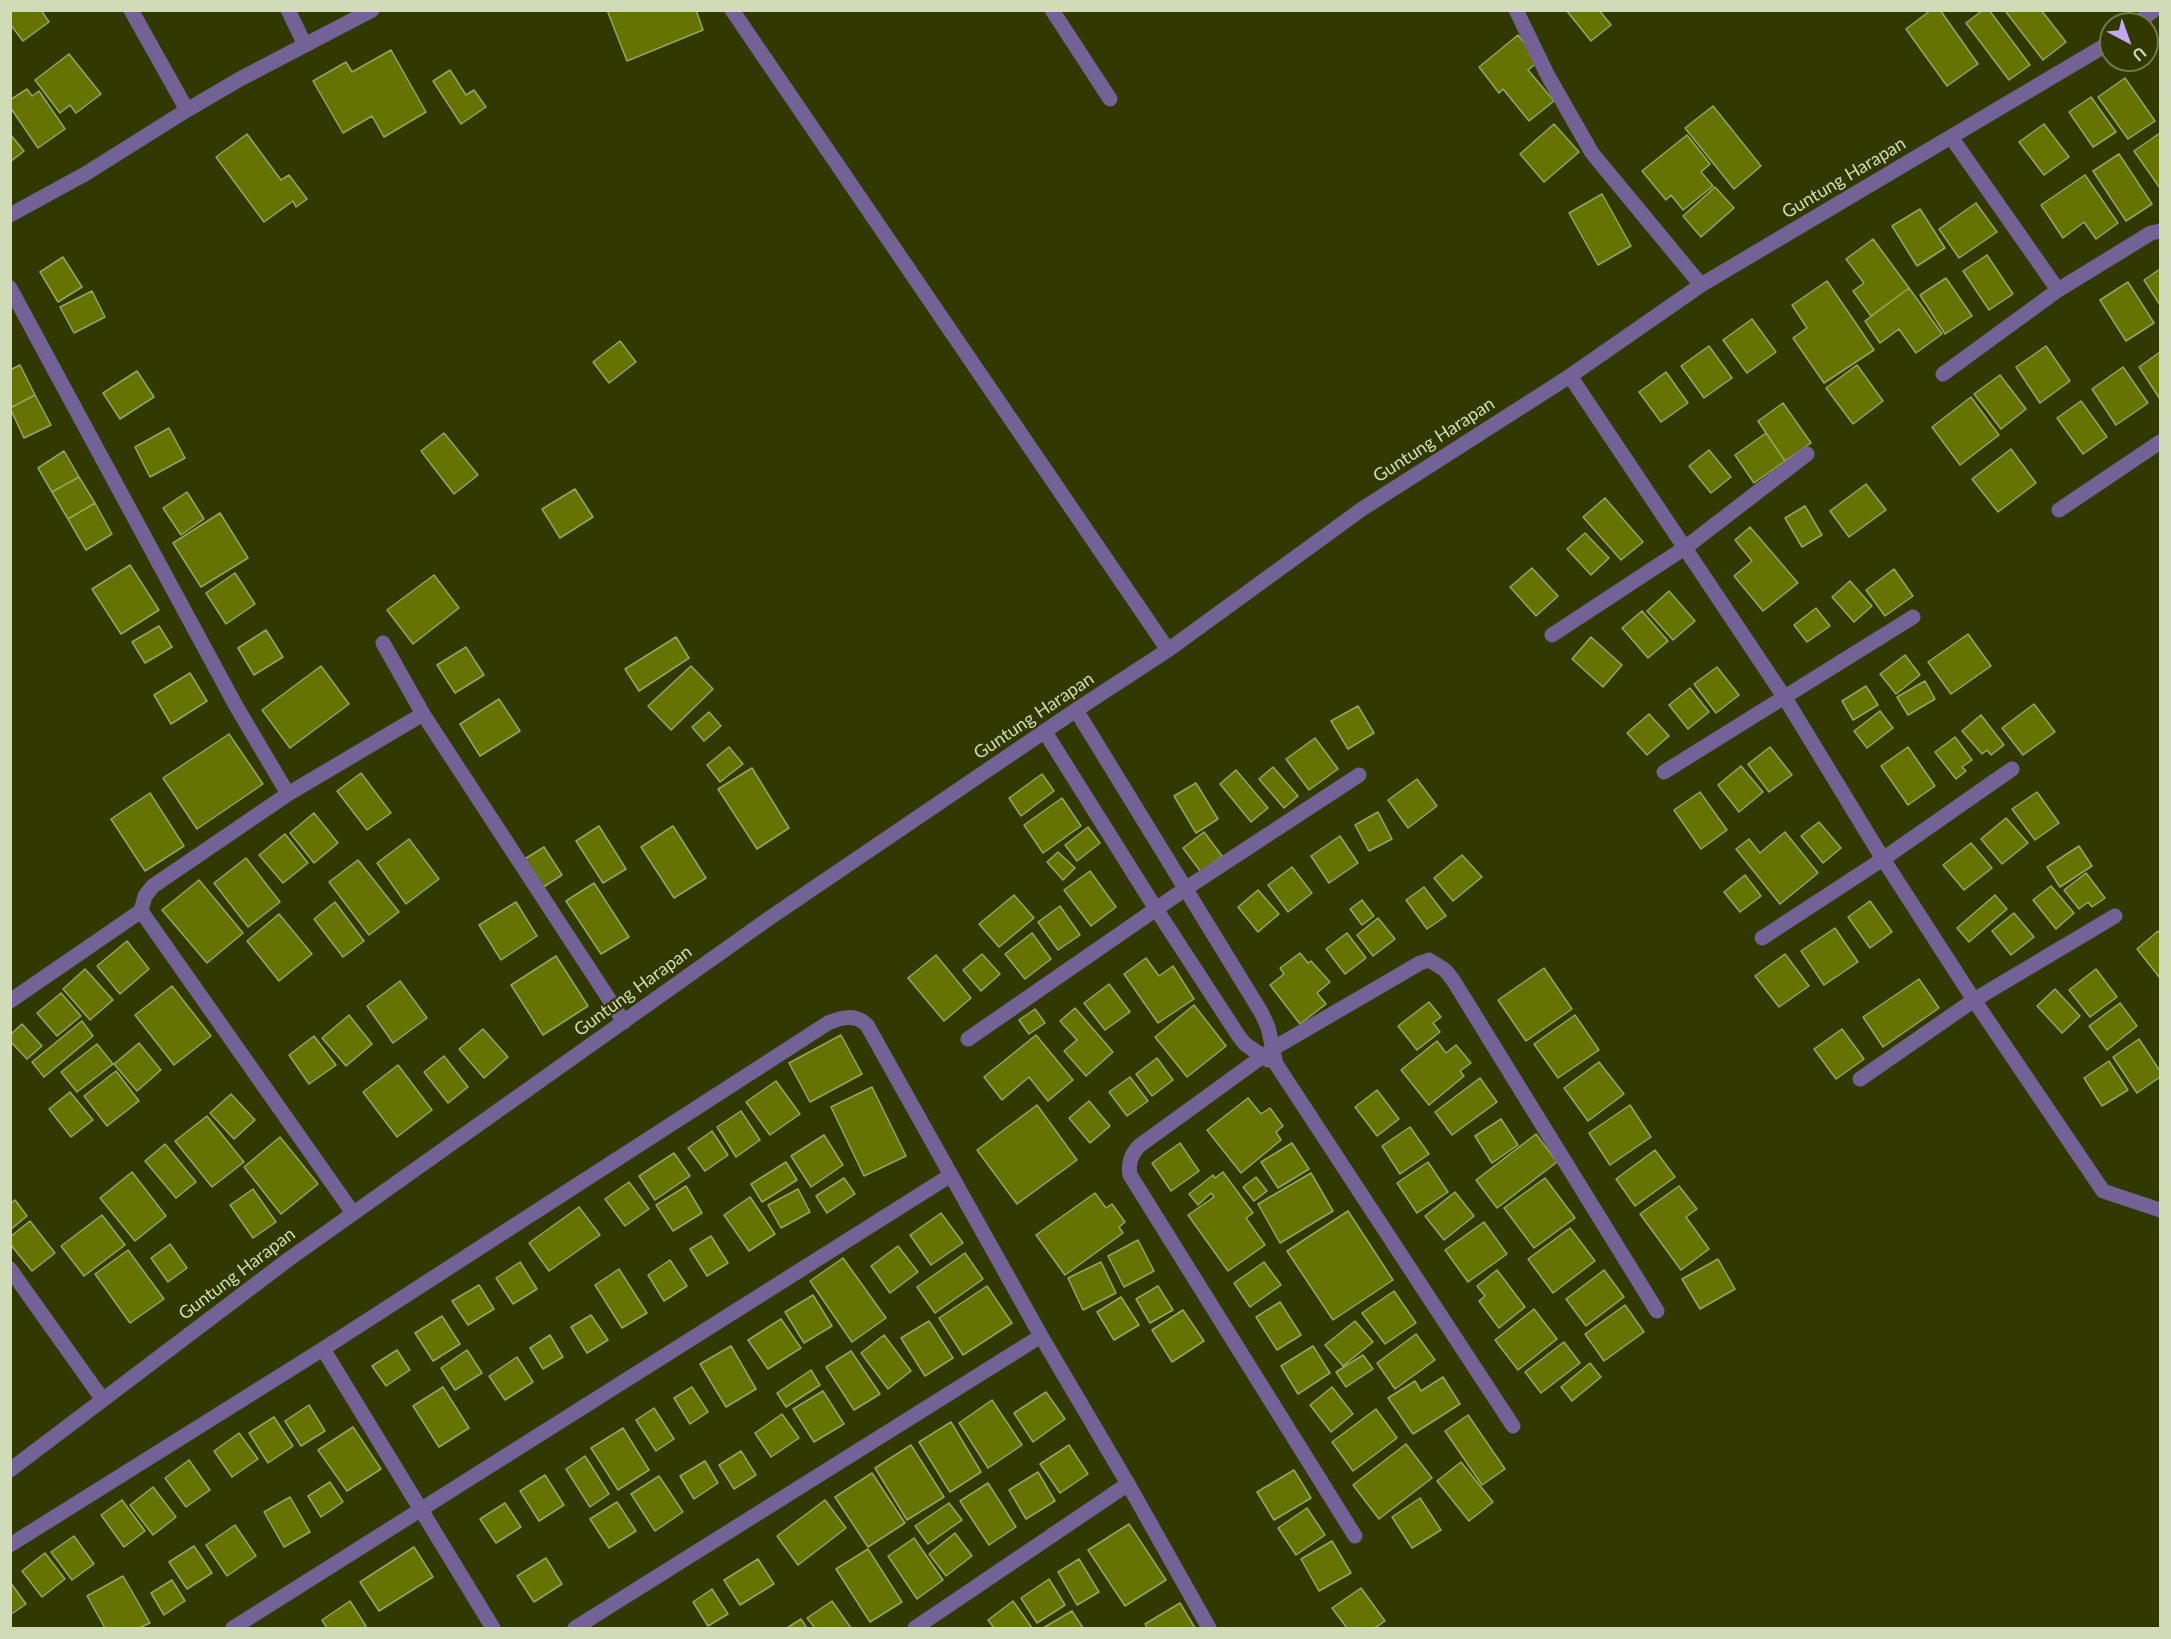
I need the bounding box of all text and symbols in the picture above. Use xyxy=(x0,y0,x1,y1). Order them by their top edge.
north arrow xyxy=(2099,12,2159,72)
text: U xyxy=(2129,43,2151,66)
street label: Guntung Harapan xyxy=(1778,133,1910,223)
street label: Guntung Harapan xyxy=(1369,393,1499,487)
street label: Guntung Harapan xyxy=(970,668,1098,764)
street label: Guntung Harapan xyxy=(570,941,696,1041)
street label: Guntung Harapan xyxy=(174,1223,300,1325)

